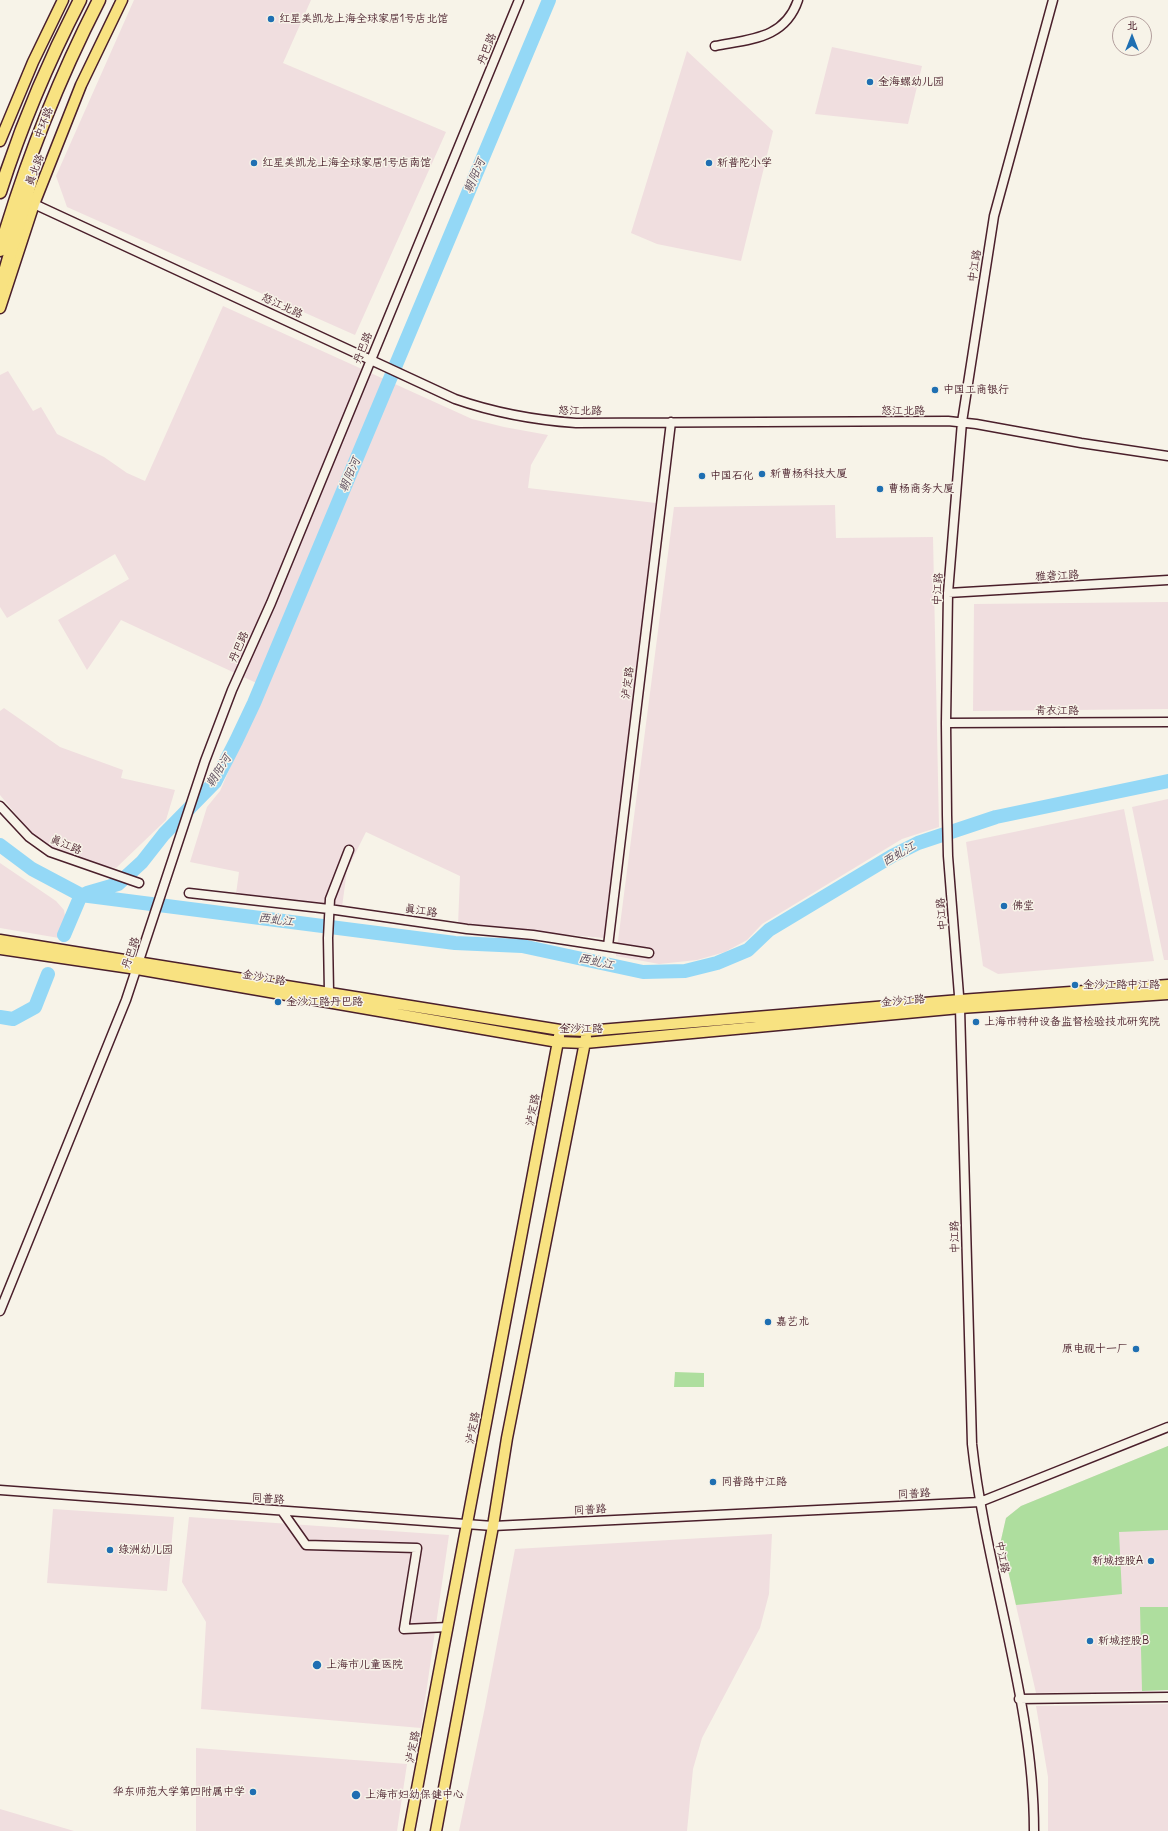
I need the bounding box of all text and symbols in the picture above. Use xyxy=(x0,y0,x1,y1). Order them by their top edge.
place label: 红星美凯龙上海全球家居1号店北馆 xyxy=(279,12,448,26)
marker: 红星美凯龙上海全球家居1号店北馆 xyxy=(266,14,276,24)
north arrow xyxy=(1112,16,1152,56)
text: 北 xyxy=(1127,18,1138,32)
street label: 丹巴路 xyxy=(475,31,499,67)
place label: 金海螺幼儿园 xyxy=(878,75,944,89)
marker: 金海螺幼儿园 xyxy=(865,77,875,87)
street label: 中环路 xyxy=(32,105,56,141)
street label: 真北路 xyxy=(23,152,47,188)
place label: 红星美凯龙上海全球家居1号店南馆 xyxy=(262,156,431,170)
place label: 新普陀小学 xyxy=(717,156,772,170)
water label: 朝阳河 xyxy=(461,157,489,195)
marker: 红星美凯龙上海全球家居1号店南馆 xyxy=(249,158,259,168)
marker: 新普陀小学 xyxy=(704,158,714,168)
street label: 中江路 xyxy=(966,249,984,283)
street label: 怒江北路 xyxy=(259,291,305,321)
street label: 丹巴路 xyxy=(351,330,375,366)
place label: 中国工商银行 xyxy=(943,383,1009,397)
marker: 中国工商银行 xyxy=(930,385,940,395)
street label: 怒江北路 xyxy=(558,404,602,418)
street label: 怒江北路 xyxy=(881,404,925,418)
water label: 朝阳河 xyxy=(336,456,364,494)
place label: 新曹杨科技大厦 xyxy=(770,467,847,481)
place label: 中国石化 xyxy=(710,469,754,483)
marker: 新曹杨科技大厦 xyxy=(757,469,767,479)
marker: 中国石化 xyxy=(697,471,707,481)
place label: 曹杨商务大厦 xyxy=(888,482,954,496)
marker: 曹杨商务大厦 xyxy=(875,484,885,494)
street label: 雅砻江路 xyxy=(1035,568,1079,584)
street label: 中江路 xyxy=(931,572,945,606)
street label: 丹巴路 xyxy=(226,629,252,665)
street label: 泸定路 xyxy=(619,666,637,700)
street label: 青衣江路 xyxy=(1035,704,1079,718)
water label: 朝阳河 xyxy=(203,752,235,790)
street label: 真江路 xyxy=(48,832,84,858)
water label: 西虬江 xyxy=(880,839,918,869)
street label: 中江路 xyxy=(934,897,950,931)
place label: 佛堂 xyxy=(1012,899,1034,913)
marker: 佛堂 xyxy=(999,901,1009,911)
street label: 真江路 xyxy=(404,902,438,920)
water label: 西虬江 xyxy=(257,911,295,929)
street label: 丹巴路 xyxy=(119,935,143,971)
water label: 西虬江 xyxy=(577,951,615,973)
street label: 金沙江路 xyxy=(241,968,287,988)
place label: 金沙江路中江路 xyxy=(1083,978,1160,992)
marker: 金沙江路中江路 xyxy=(1070,980,1080,990)
street label: 金沙江路 xyxy=(881,993,925,1009)
place label: 金沙江路丹巴路 xyxy=(286,995,363,1009)
marker: 金沙江路丹巴路 xyxy=(273,997,283,1007)
place label: 上海市特种设备监督检验技术研究院 xyxy=(984,1015,1160,1029)
marker: 上海市特种设备监督检验技术研究院 xyxy=(971,1017,981,1027)
street label: 金沙江路 xyxy=(559,1022,603,1036)
street label: 泸定路 xyxy=(523,1093,543,1127)
street label: 中江路 xyxy=(948,1220,962,1254)
place label: 嘉艺术 xyxy=(776,1315,809,1329)
marker: 嘉艺术 xyxy=(763,1317,773,1327)
place label: 原电视十一厂 xyxy=(1062,1342,1128,1356)
marker: 原电视十一厂 xyxy=(1131,1344,1141,1354)
street label: 泸定路 xyxy=(463,1411,483,1445)
place label: 同普路中江路 xyxy=(721,1475,787,1489)
marker: 同普路中江路 xyxy=(708,1477,718,1487)
street label: 同普路 xyxy=(897,1487,931,1501)
street label: 同普路 xyxy=(251,1491,285,1507)
street label: 同普路 xyxy=(573,1503,607,1517)
street label: 中江路 xyxy=(992,1540,1012,1574)
place label: 绿洲幼儿园 xyxy=(118,1543,173,1557)
marker: 绿洲幼儿园 xyxy=(105,1545,115,1555)
place label: 新城控股A xyxy=(1092,1554,1143,1568)
marker: 新城控股A xyxy=(1146,1556,1156,1566)
place label: 新城控股B xyxy=(1098,1634,1149,1648)
marker: 新城控股B xyxy=(1085,1636,1095,1646)
place label: 上海市儿童医院 xyxy=(326,1658,403,1672)
marker: 上海市儿童医院 xyxy=(311,1659,323,1671)
street label: 泸定路 xyxy=(403,1730,423,1764)
place label: 华东师范大学第四附属中学 xyxy=(113,1785,245,1799)
marker: 华东师范大学第四附属中学 xyxy=(248,1787,258,1797)
place label: 上海市妇幼保健中心 xyxy=(365,1788,464,1802)
marker: 上海市妇幼保健中心 xyxy=(350,1789,362,1801)

